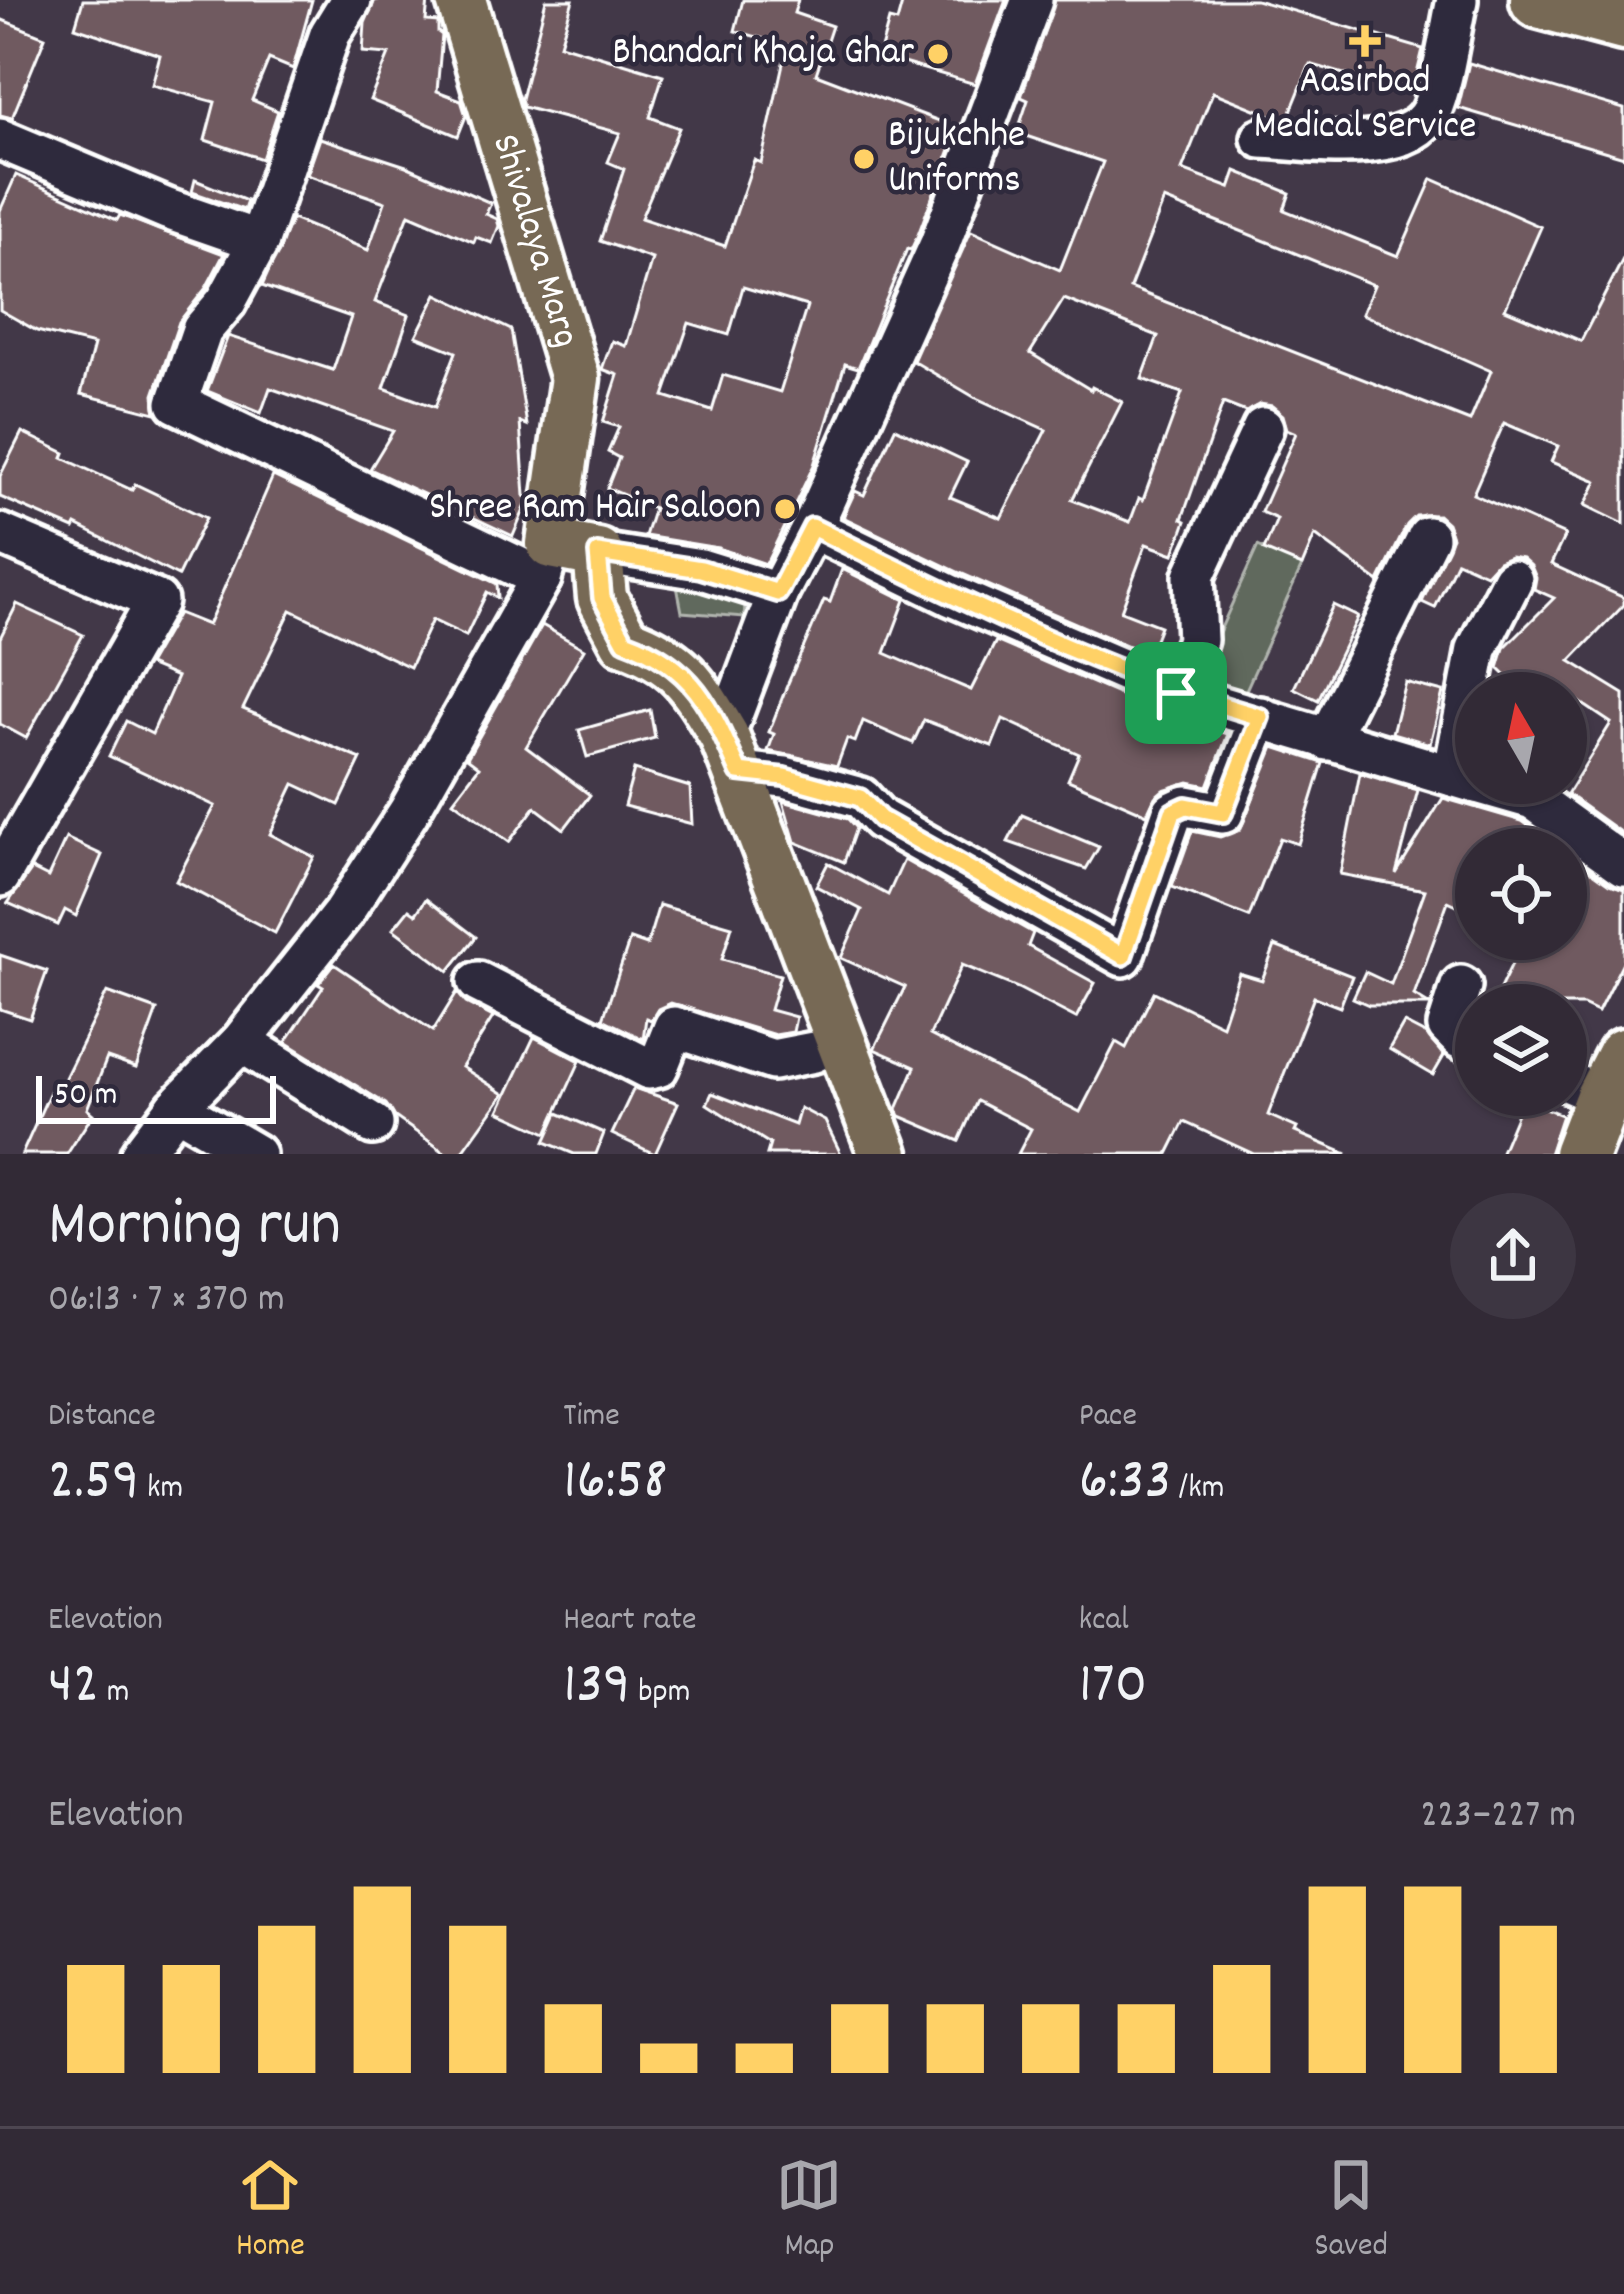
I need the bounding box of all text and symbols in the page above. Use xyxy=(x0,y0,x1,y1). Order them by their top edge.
place label: Bhandari Khaja Ghar xyxy=(612,27,915,82)
marker: Aasirbad Medical Service xyxy=(1352,28,1378,54)
marker: Bhandari Khaja Ghar xyxy=(925,41,951,67)
place label: Aasirbad Medical Service xyxy=(1254,56,1476,156)
place label: Bijukchhe Uniforms xyxy=(888,110,1025,210)
street label: Shivalaya Marg xyxy=(476,128,592,355)
marker: Bijukchhe Uniforms xyxy=(851,146,877,172)
place label: Shree Ram Hair Saloon xyxy=(429,482,761,537)
marker: Shree Ram Hair Saloon xyxy=(772,496,798,522)
pin xyxy=(1125,642,1227,744)
icon: arrive xyxy=(1143,660,1209,726)
north arrow xyxy=(1455,672,1587,804)
map controls xyxy=(1455,672,1587,1116)
button: locate xyxy=(1455,828,1587,960)
button: layers xyxy=(1455,984,1587,1116)
scale bar xyxy=(36,1070,276,1123)
text: 50 m xyxy=(54,1073,118,1120)
text: Morning run xyxy=(48,1182,341,1276)
button: share xyxy=(1450,1193,1576,1319)
text: 06:13 · 7 × 370 m xyxy=(48,1274,285,1329)
text: Distance xyxy=(48,1394,156,1441)
text: Time xyxy=(563,1394,620,1441)
text: Pace xyxy=(1079,1394,1137,1441)
text: 2.59 xyxy=(48,1441,139,1527)
text: 16:58 xyxy=(563,1441,668,1527)
text: 6:33 xyxy=(1079,1441,1171,1527)
text: km xyxy=(139,1466,183,1513)
text: /km xyxy=(1171,1466,1224,1513)
text: Elevation xyxy=(48,1598,163,1645)
text: Heart rate xyxy=(563,1598,697,1645)
text: kcal xyxy=(1079,1598,1129,1645)
text: 42 xyxy=(48,1645,99,1731)
text: 139 xyxy=(563,1645,631,1731)
text: 170 xyxy=(1079,1645,1147,1731)
text: m xyxy=(99,1670,129,1717)
text: bpm xyxy=(631,1670,690,1717)
text: Elevation xyxy=(48,1790,184,1845)
text: 223–227 m xyxy=(1421,1790,1576,1845)
tab: Home xyxy=(236,2152,305,2271)
tab: Map xyxy=(776,2152,842,2271)
tab: Saved xyxy=(1314,2152,1388,2271)

